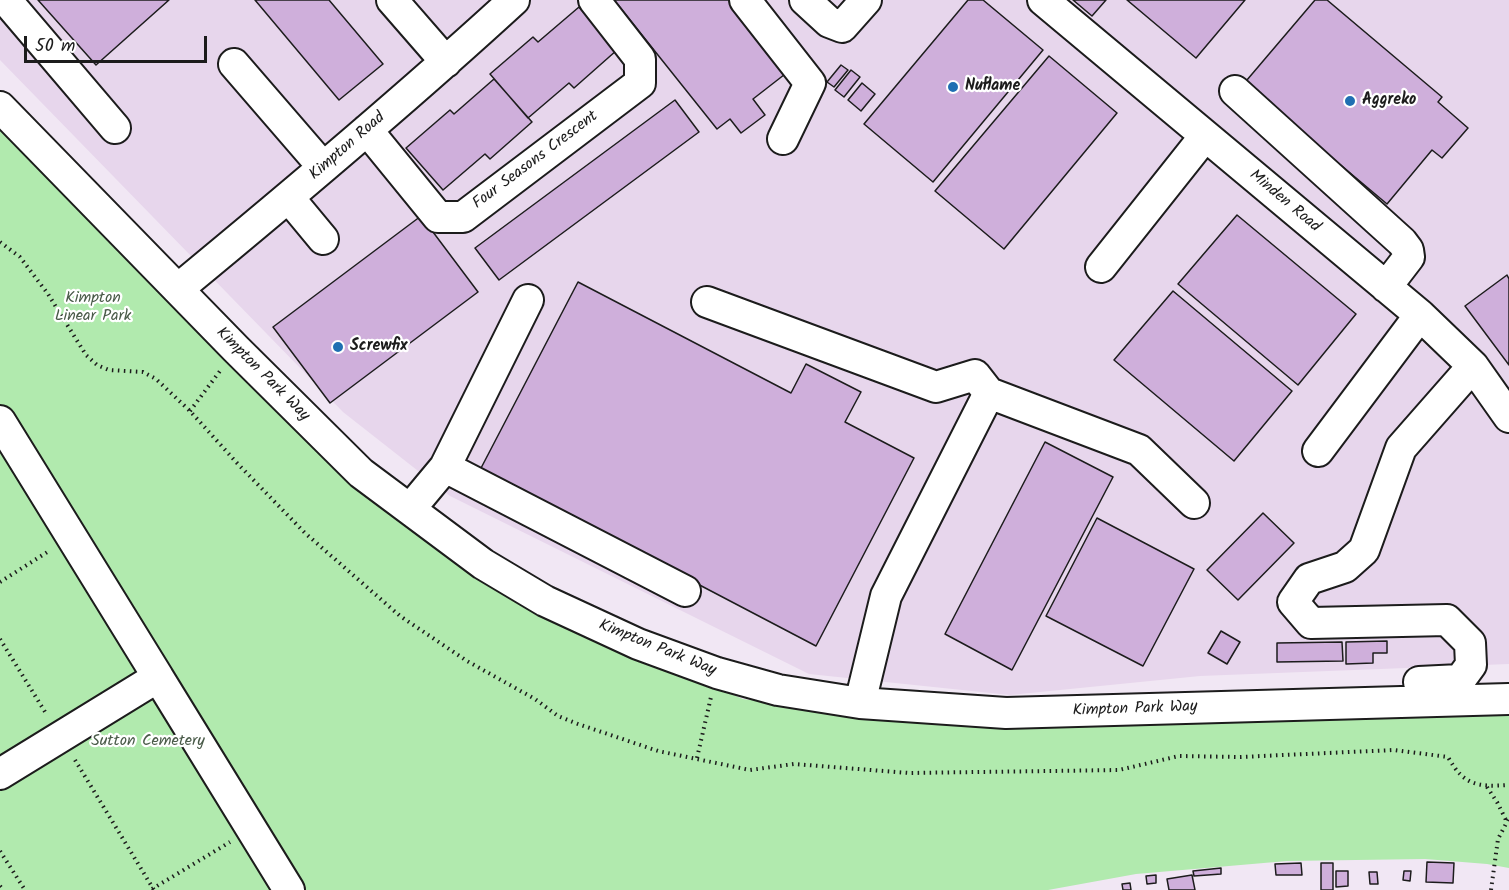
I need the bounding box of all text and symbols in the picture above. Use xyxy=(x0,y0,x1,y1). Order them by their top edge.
scale bar xyxy=(27,24,210,62)
text: 50 m xyxy=(35,32,75,61)
place label: Nuflame xyxy=(965,77,1020,97)
marker: Nuflame xyxy=(946,80,960,94)
place label: Aggreko xyxy=(1362,91,1416,111)
marker: Aggreko xyxy=(1343,94,1357,108)
street label: Four Seasons Crescent xyxy=(470,108,602,214)
street label: Kimpton Road xyxy=(306,109,390,185)
street label: Minden Road xyxy=(1244,167,1324,237)
park label: Kimpton Linear Park xyxy=(55,289,131,327)
street label: Kimpton Park Way xyxy=(211,324,313,426)
place label: Screwfix xyxy=(350,337,407,357)
marker: Screwfix xyxy=(331,340,345,354)
street label: Kimpton Park Way xyxy=(595,617,719,681)
street label: Kimpton Park Way xyxy=(1072,698,1198,722)
park label: Sutton Cemetery xyxy=(91,732,205,752)

